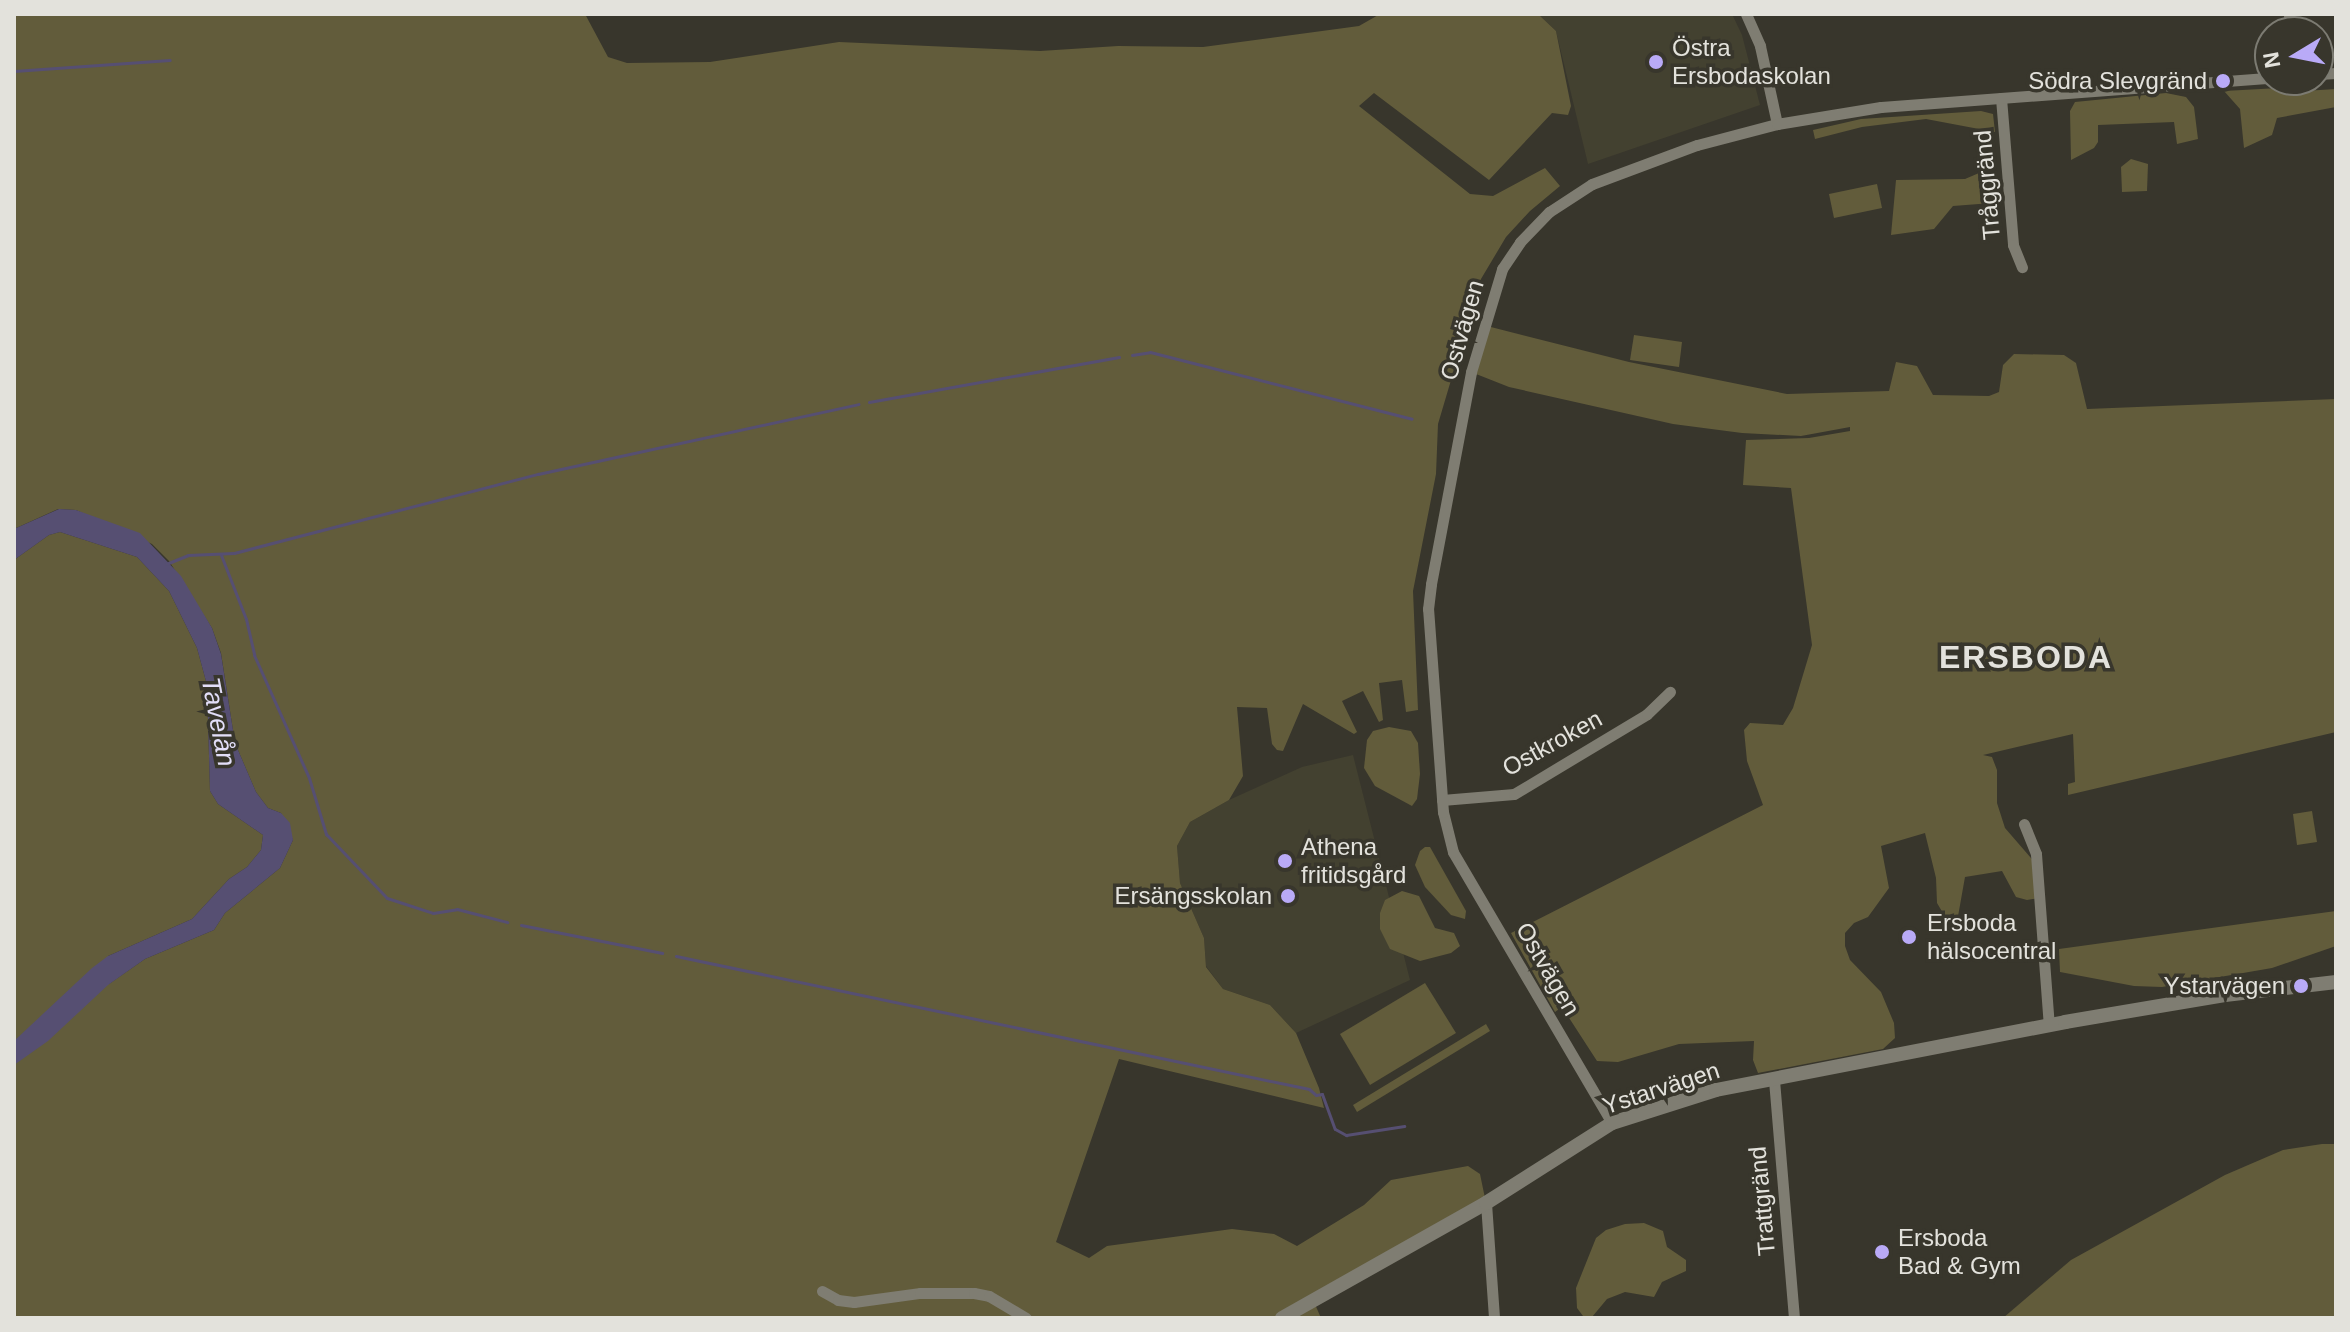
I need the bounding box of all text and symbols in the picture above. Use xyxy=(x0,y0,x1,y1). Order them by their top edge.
north arrow xyxy=(2254,16,2334,96)
place label: Östra Ersbodaskolan xyxy=(1672,34,1831,90)
text: N xyxy=(2258,50,2286,70)
marker: Östra Ersbodaskolan xyxy=(1647,53,1665,71)
place label: Södra Slevgränd xyxy=(2028,67,2207,95)
marker: Södra Slevgränd xyxy=(2214,72,2232,90)
street label: Tråggränd xyxy=(1968,129,2006,241)
street label: Ostvägen xyxy=(1434,277,1490,383)
district label: ERSBODA xyxy=(1939,638,2113,676)
water label: Tavelån xyxy=(194,675,242,769)
street label: Ostkroken xyxy=(1497,704,1607,782)
place label: Athena fritidsgård xyxy=(1301,833,1406,889)
marker: Athena fritidsgård xyxy=(1276,852,1294,870)
place label: Ersängsskolan xyxy=(1115,882,1272,910)
marker: Ersängsskolan xyxy=(1279,887,1297,905)
place label: Ersboda hälsocentral xyxy=(1927,909,2056,965)
street label: Ostvägen xyxy=(1510,917,1586,1021)
marker: Ersboda hälsocentral xyxy=(1898,926,1920,948)
place label: Ystarvägen xyxy=(2164,972,2285,1000)
marker: Ystarvägen xyxy=(2292,977,2310,995)
street label: Ystarvägen xyxy=(1599,1056,1723,1120)
street label: Trattgränd xyxy=(1743,1145,1781,1257)
place label: Ersboda Bad & Gym xyxy=(1898,1224,2021,1280)
marker: Ersboda Bad & Gym xyxy=(1873,1243,1891,1261)

